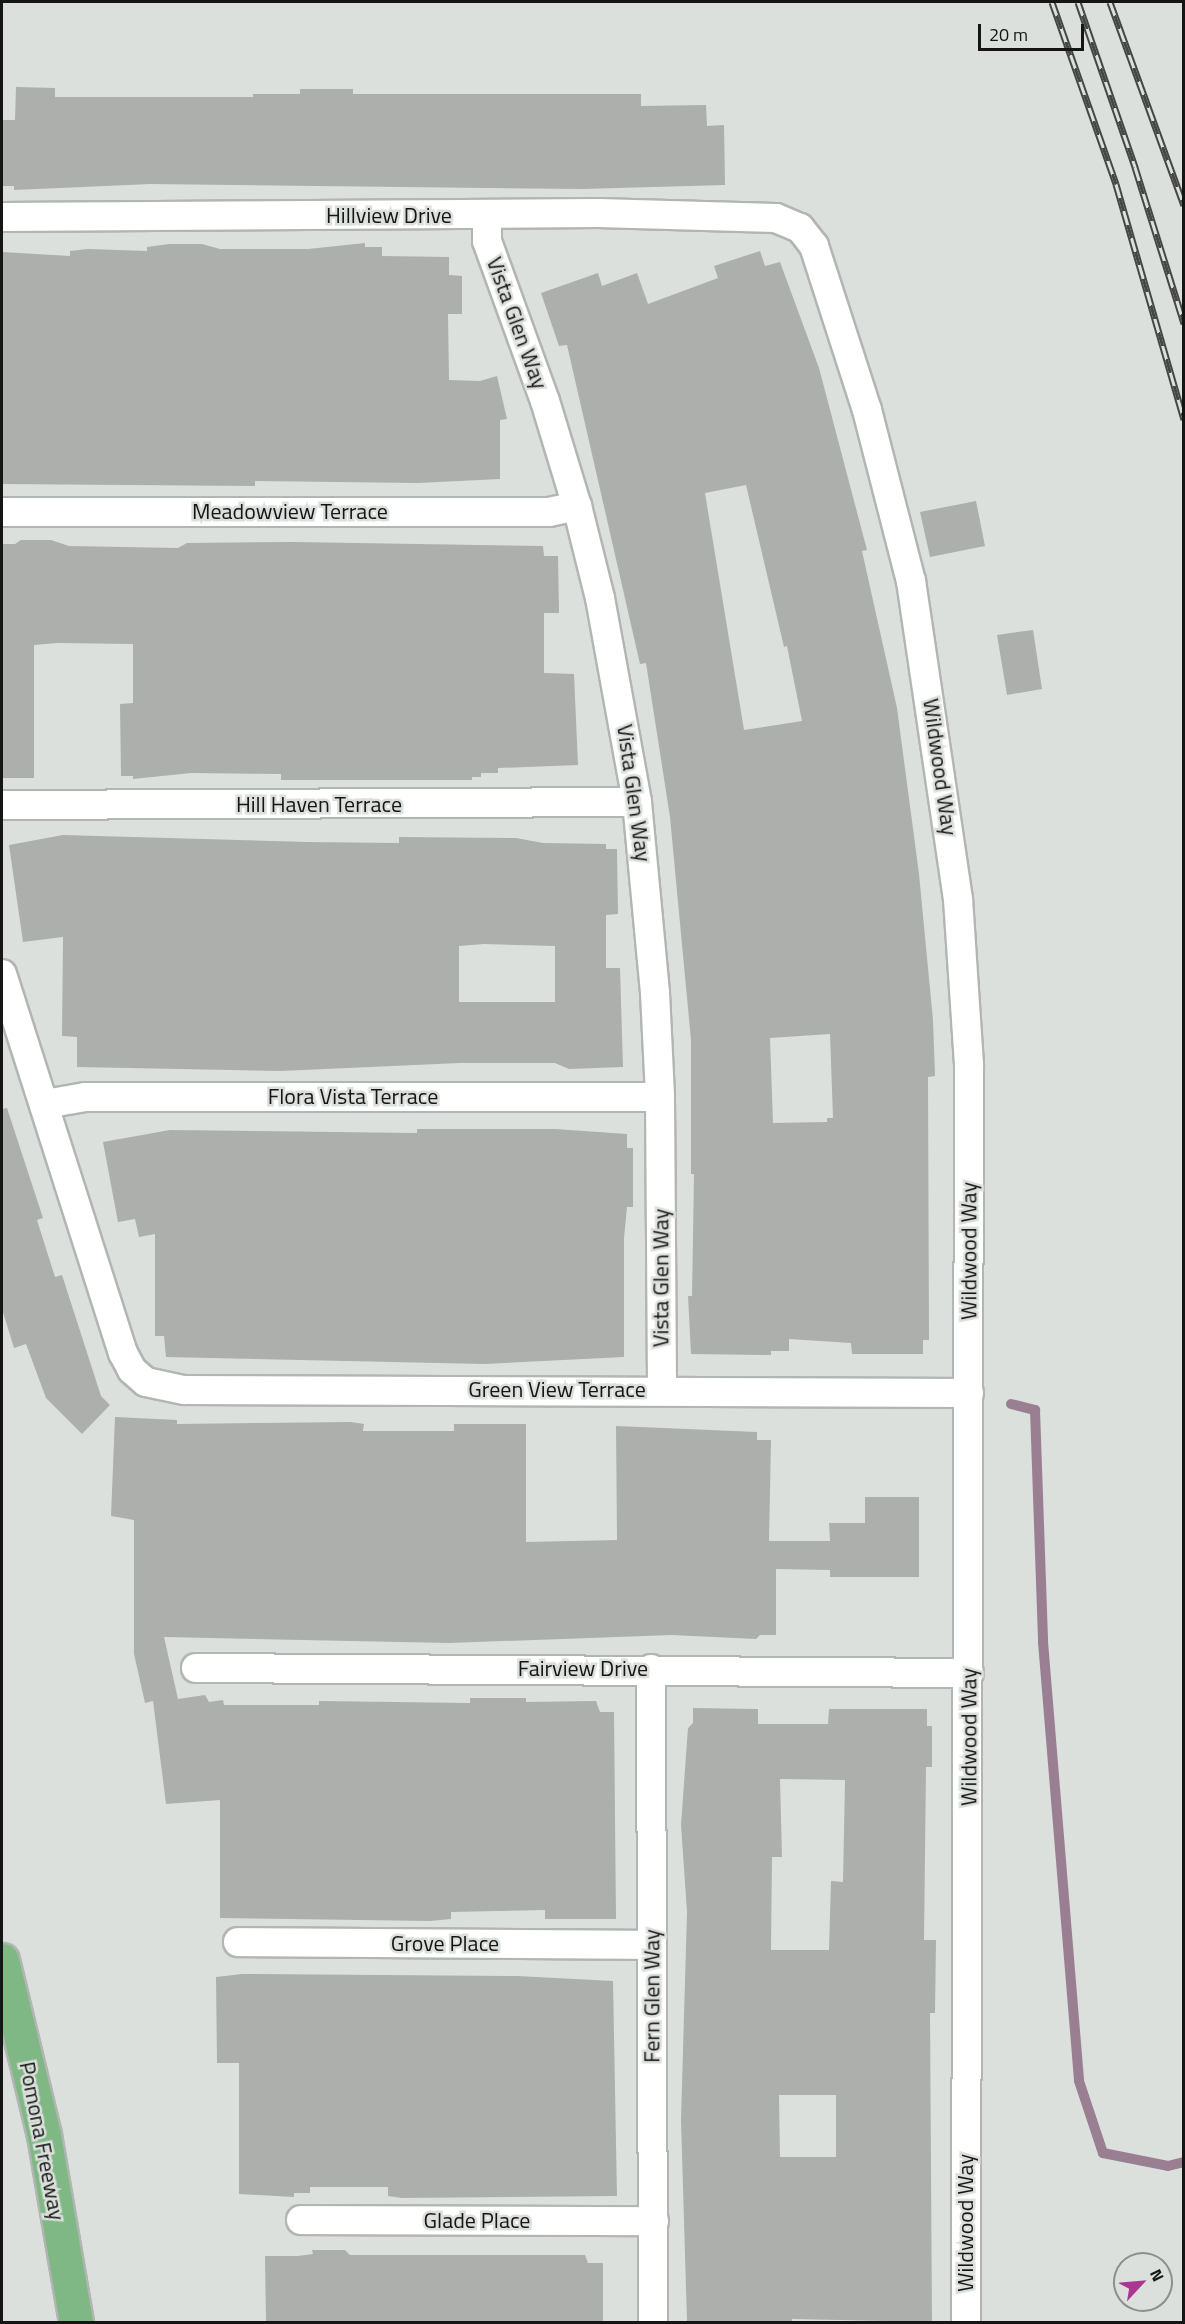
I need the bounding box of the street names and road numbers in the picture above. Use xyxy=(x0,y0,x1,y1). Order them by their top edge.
street label: Hillview Drive xyxy=(326,203,452,229)
street label: Vista Glen Way xyxy=(481,253,553,393)
street label: Meadowview Terrace xyxy=(192,499,388,525)
street label: Wildwood Way xyxy=(917,697,963,837)
street label: Vista Glen Way xyxy=(611,723,657,863)
street label: Hill Haven Terrace xyxy=(236,792,402,818)
street label: Flora Vista Terrace xyxy=(268,1084,438,1110)
street label: Wildwood Way xyxy=(956,1182,982,1320)
street label: Vista Glen Way xyxy=(648,1209,674,1347)
street label: Green View Terrace xyxy=(468,1377,646,1403)
street label: Fairview Drive xyxy=(518,1656,648,1682)
street label: Wildwood Way xyxy=(956,1668,982,1806)
street label: Fern Glen Way xyxy=(639,1929,665,2063)
street label: Grove Place xyxy=(391,1931,499,1957)
street label: Pomona Freeway xyxy=(14,2059,70,2223)
street label: Wildwood Way xyxy=(953,2154,979,2292)
street label: Glade Place xyxy=(424,2208,530,2234)

